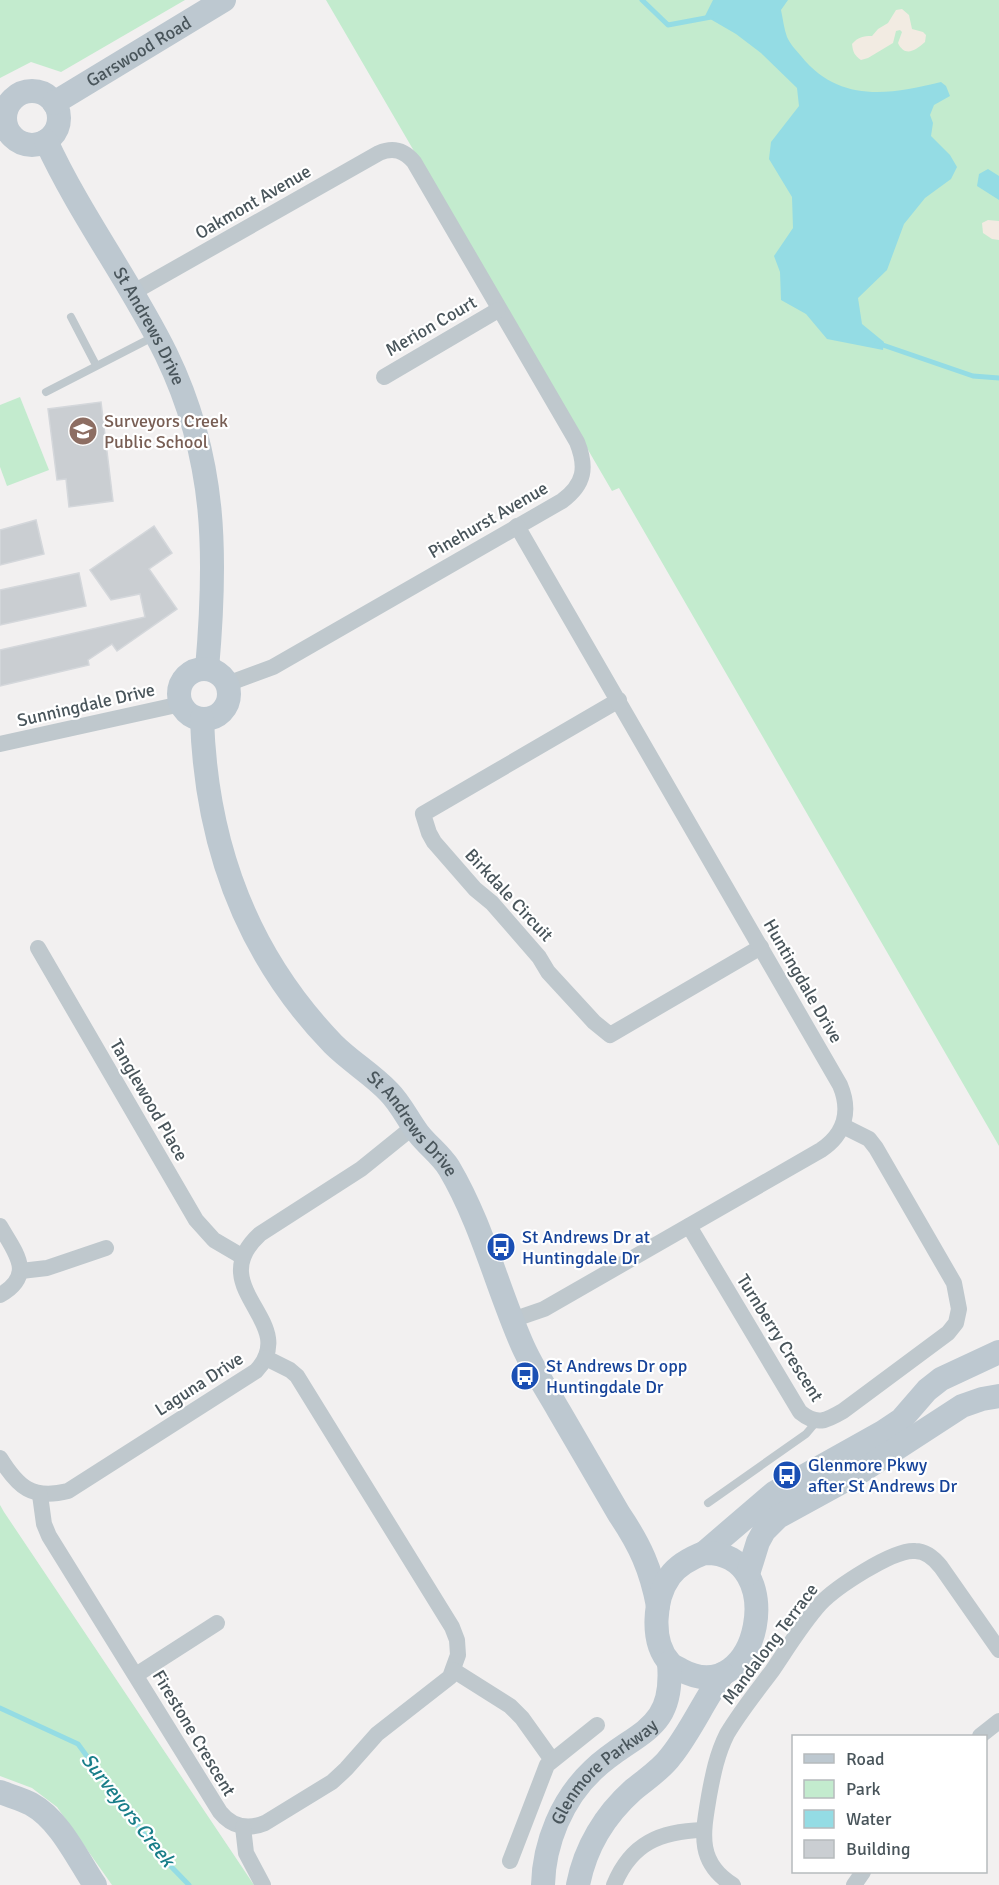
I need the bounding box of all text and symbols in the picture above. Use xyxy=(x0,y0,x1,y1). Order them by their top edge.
street label: Garswood Road xyxy=(82,12,195,92)
street label: Oakmont Avenue xyxy=(191,160,315,244)
street label: St Andrews Drive xyxy=(108,263,190,388)
street label: Merion Court xyxy=(381,291,481,361)
place label: Surveyors Creek Public School xyxy=(104,410,228,453)
school or university icon: Surveyors Creek Public School xyxy=(67,415,99,447)
street label: Pinehurst Avenue xyxy=(424,477,552,563)
street label: Sunningdale Drive xyxy=(15,678,157,732)
street label: Birkdale Circuit xyxy=(460,844,558,946)
street label: Huntingdale Drive xyxy=(759,915,847,1047)
street label: Tanglewood Place xyxy=(105,1035,193,1165)
street label: St Andrews Drive xyxy=(363,1066,462,1180)
place label: St Andrews Dr at Huntingdale Dr xyxy=(522,1226,650,1269)
bus stop icon: St Andrews Dr at Huntingdale Dr xyxy=(485,1231,517,1263)
street label: Turnberry Crescent xyxy=(732,1270,828,1406)
street label: Laguna Drive xyxy=(151,1347,247,1421)
place label: St Andrews Dr opp Huntingdale Dr xyxy=(546,1355,687,1398)
bus stop icon: St Andrews Dr opp Huntingdale Dr xyxy=(509,1360,541,1392)
place label: Glenmore Pkwy after St Andrews Dr xyxy=(808,1454,958,1497)
bus stop icon: Glenmore Pkwy after St Andrews Dr xyxy=(771,1459,803,1491)
street label: Mandalong Terrace xyxy=(717,1579,823,1709)
street label: Firestone Crescent xyxy=(148,1666,240,1800)
street label: Glenmore Parkway xyxy=(546,1714,663,1828)
legend xyxy=(792,1735,987,1873)
water label: Surveyors Creek xyxy=(76,1748,181,1874)
text: Road xyxy=(846,1748,885,1770)
text: Park xyxy=(846,1778,881,1800)
text: Water xyxy=(846,1808,892,1830)
text: Building xyxy=(846,1838,910,1860)

